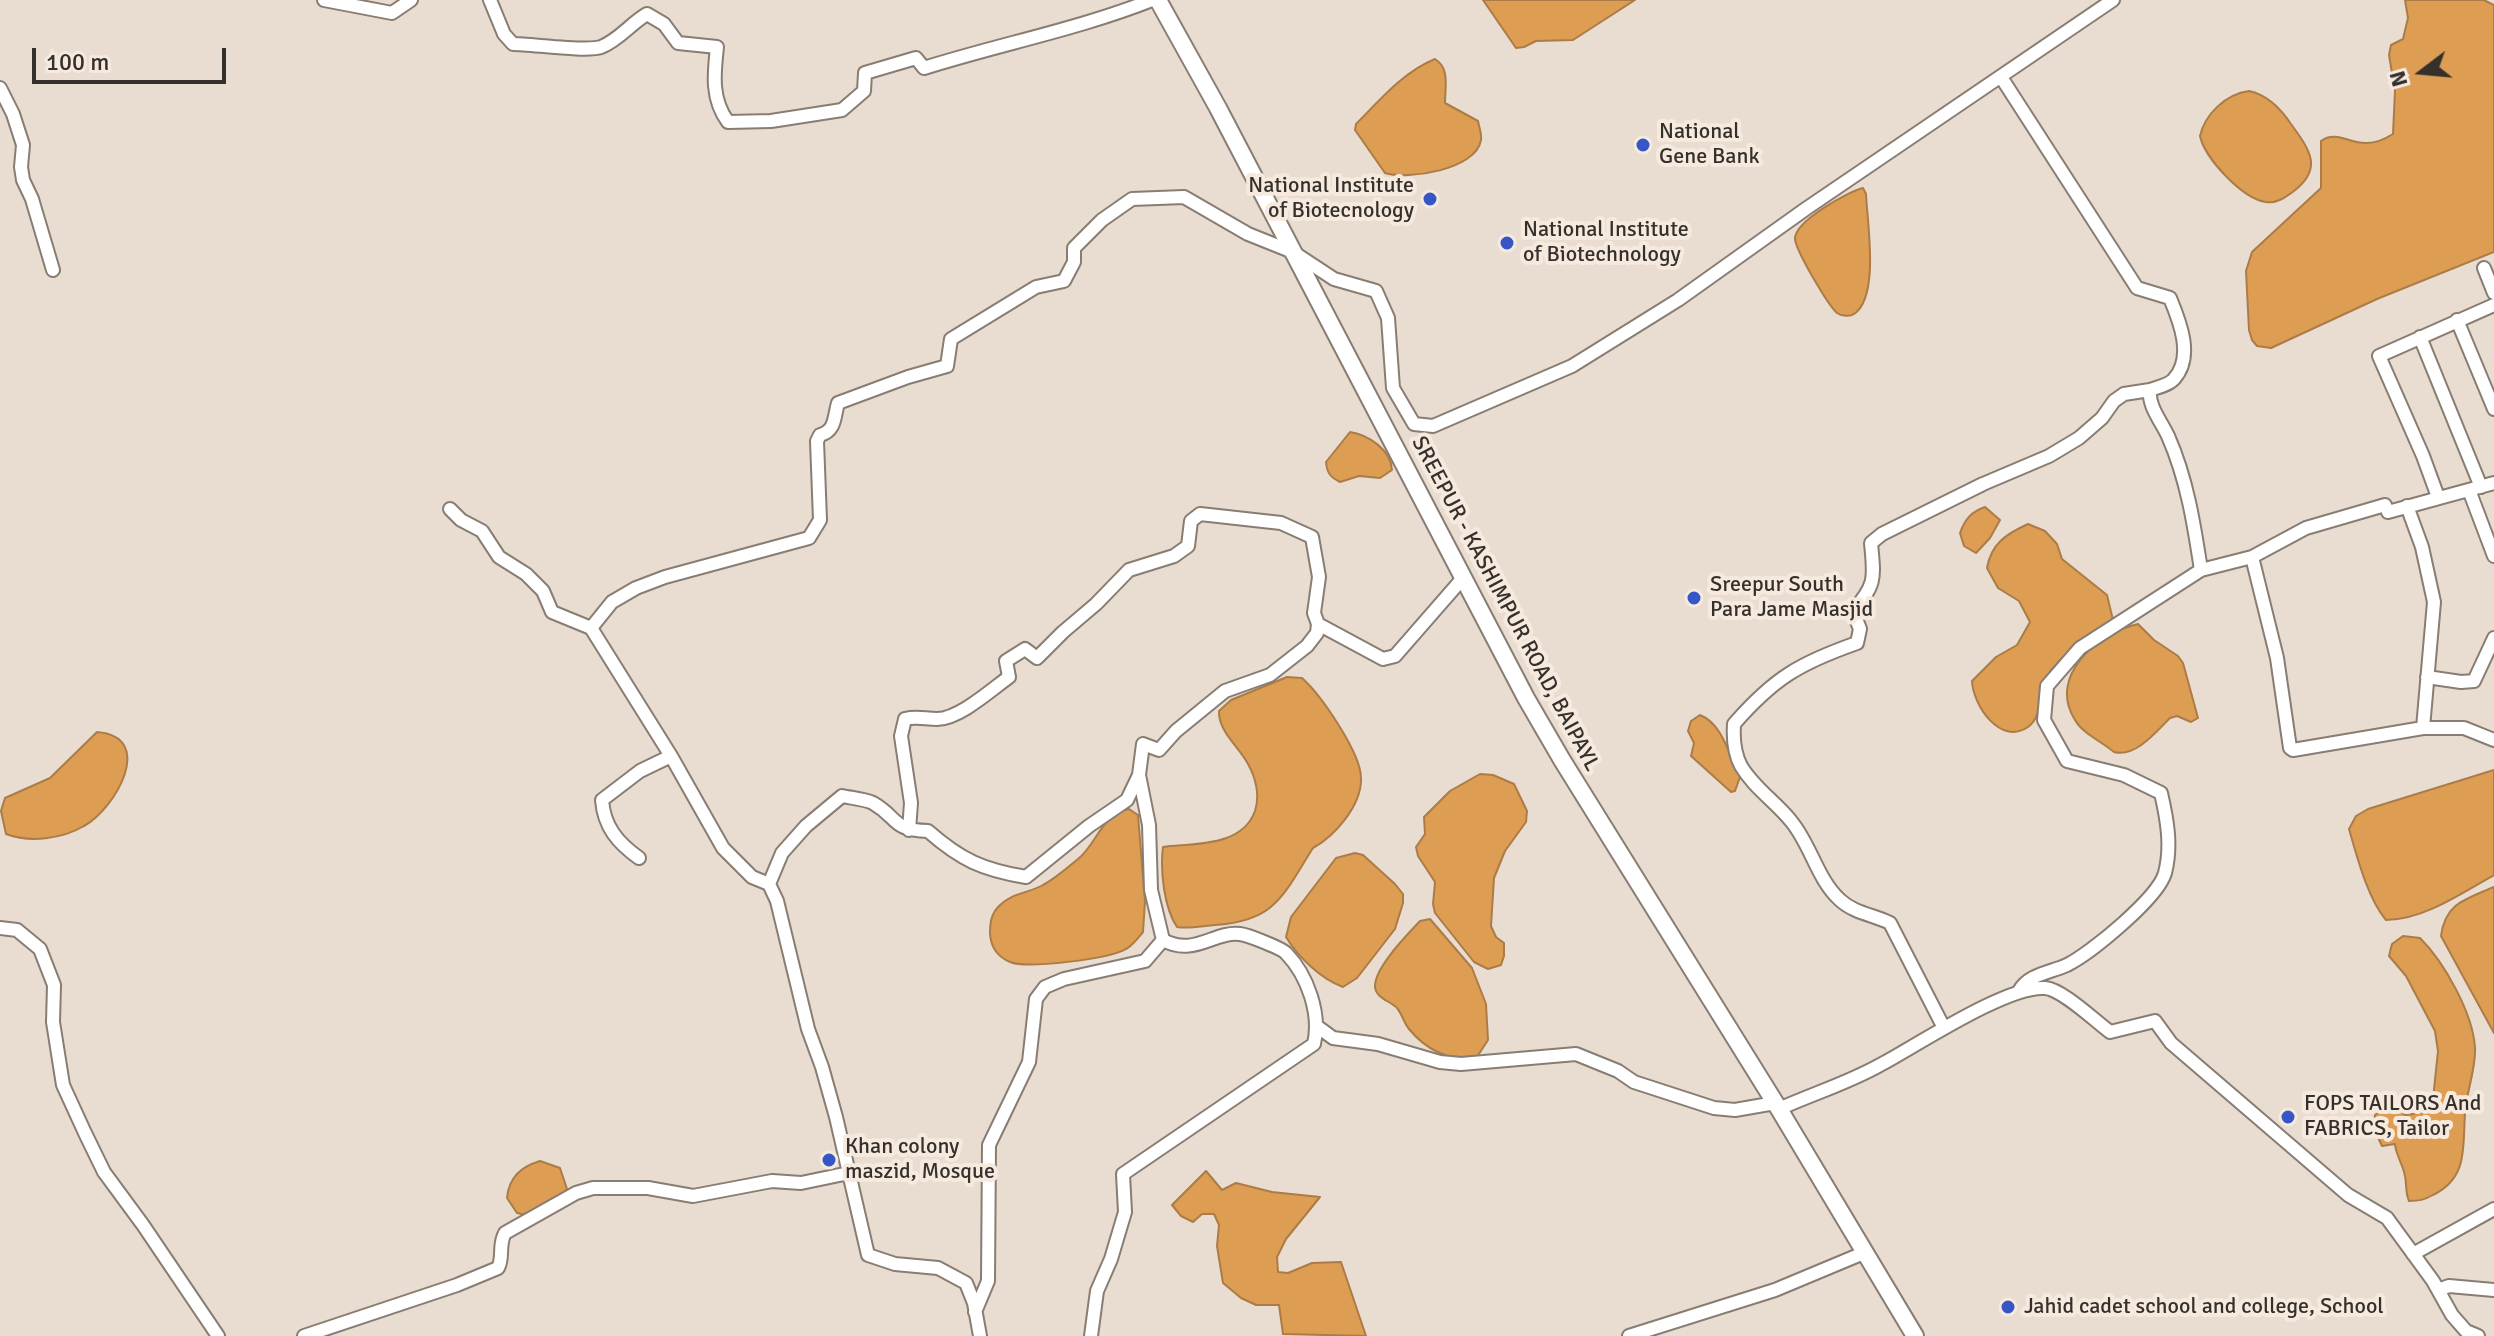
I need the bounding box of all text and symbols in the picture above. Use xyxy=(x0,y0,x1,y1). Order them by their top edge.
scale bar xyxy=(36,32,230,82)
north arrow xyxy=(2382,32,2462,112)
text: 100 m xyxy=(46,47,109,77)
text: N xyxy=(2383,68,2414,90)
place label: National Gene Bank xyxy=(1659,119,1760,170)
marker: National Gene Bank xyxy=(1634,136,1652,154)
place label: National Institute of Biotecnology xyxy=(1248,173,1414,224)
marker: National Institute of Biotecnology xyxy=(1421,190,1439,208)
place label: National Institute of Biotechnology xyxy=(1523,217,1689,268)
marker: National Institute of Biotechnology xyxy=(1498,234,1516,252)
street label: SREEPUR - KASHIMPUR ROAD, BAIPAYL xyxy=(1405,432,1605,776)
place label: Sreepur South Para Jame Masjid xyxy=(1710,572,1873,624)
marker: Sreepur South Para Jame Masjid xyxy=(1685,589,1703,607)
place label: FOPS TAILORS And FABRICS, Tailor xyxy=(2304,1091,2482,1142)
marker: FOPS TAILORS And FABRICS, Tailor xyxy=(2279,1108,2297,1126)
place label: Khan colony maszid, Mosque xyxy=(845,1134,995,1186)
marker: Khan colony maszid, Mosque xyxy=(820,1151,838,1169)
place label: Jahid cadet school and college, School xyxy=(2024,1294,2384,1320)
marker: Jahid cadet school and college, School xyxy=(1999,1298,2017,1316)

